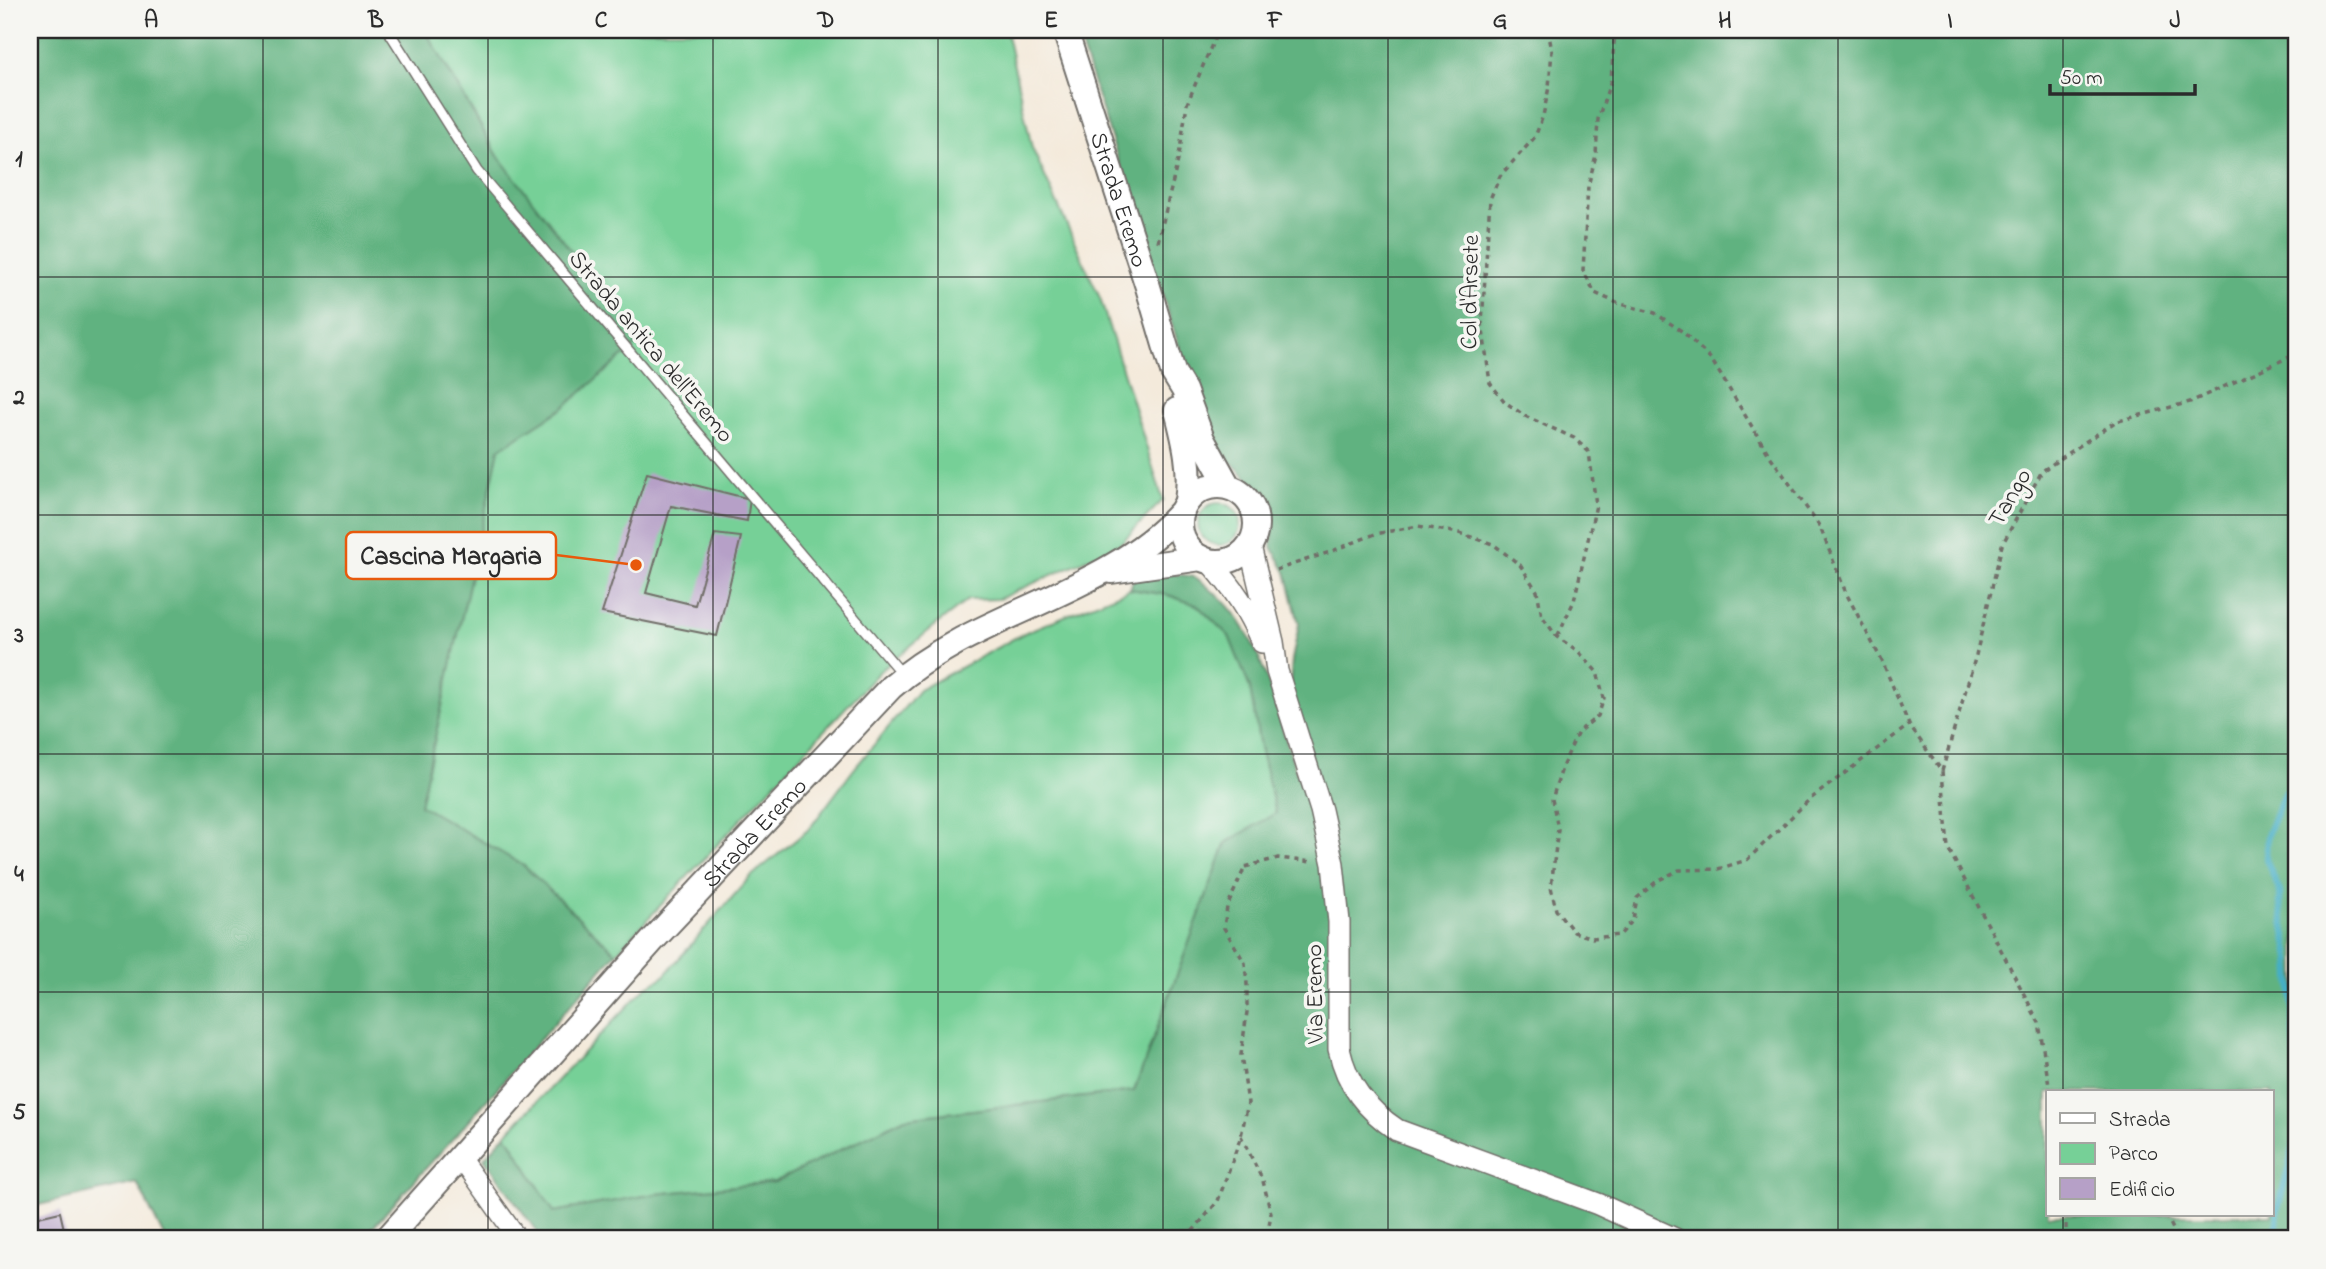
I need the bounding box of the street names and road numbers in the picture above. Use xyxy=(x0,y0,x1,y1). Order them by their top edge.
street label: Strada Eremo xyxy=(1079,128,1156,272)
street label: Col d'Arsete xyxy=(1453,234,1490,350)
street label: Strada antica dell'Eremo xyxy=(559,244,741,451)
street label: Tango xyxy=(1981,463,2042,534)
street label: Strada Eremo xyxy=(695,771,817,897)
street label: Via Eremo xyxy=(1298,944,1335,1045)

